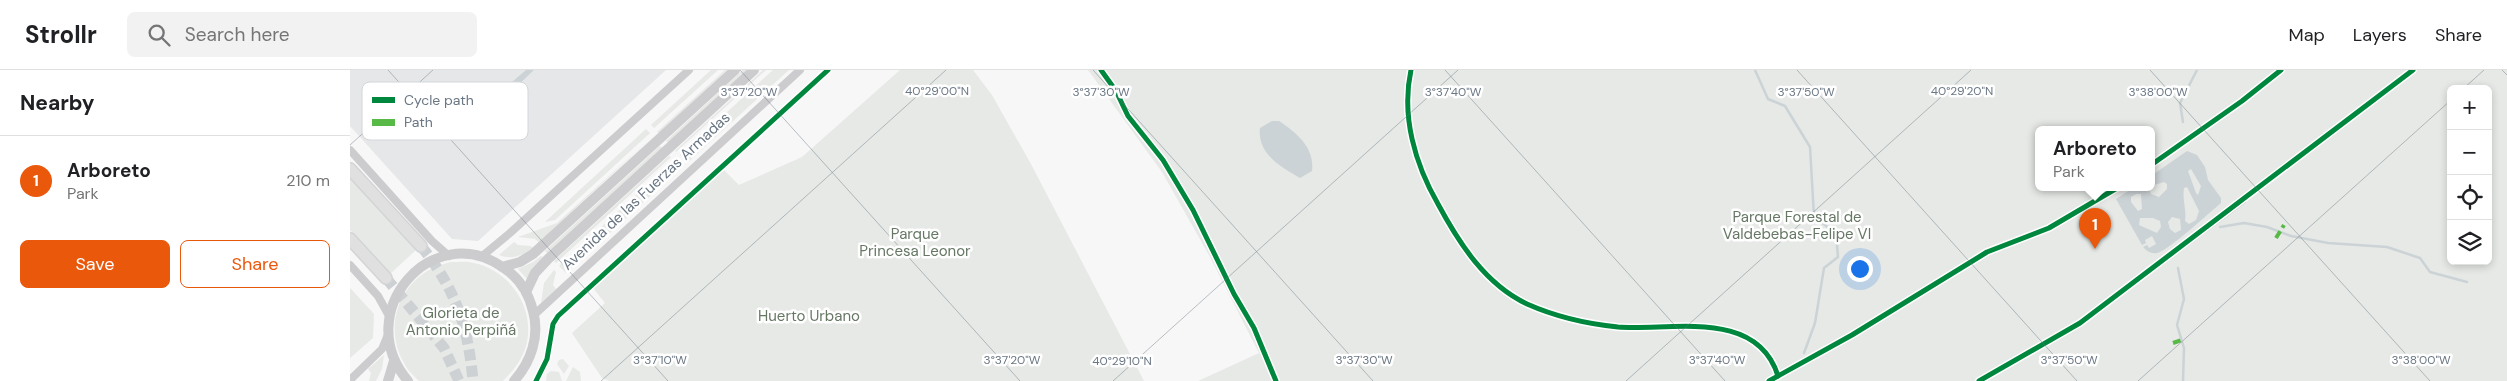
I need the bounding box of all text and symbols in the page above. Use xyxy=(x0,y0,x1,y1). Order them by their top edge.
search box xyxy=(127,12,477,57)
text: Strollr xyxy=(25,19,97,50)
icon: search xyxy=(145,21,173,49)
text: Search here xyxy=(185,22,290,47)
text: Map xyxy=(2289,23,2325,47)
text: Layers xyxy=(2353,23,2407,47)
text: Share xyxy=(2435,23,2482,47)
legend xyxy=(362,82,528,140)
text: 40°29'00"N xyxy=(905,83,969,99)
text: 40°29'20"N xyxy=(1931,83,1993,99)
text: 3°37'20"W xyxy=(721,84,778,100)
text: 3°37'30"W xyxy=(1072,84,1130,100)
text: 3°37'40"W xyxy=(1425,84,1482,100)
text: 3°37'50"W xyxy=(1777,84,1835,100)
text: 3°38'00"W xyxy=(2128,84,2188,100)
map controls xyxy=(2447,85,2492,265)
button: + xyxy=(2447,85,2492,130)
text: Nearby xyxy=(20,89,94,117)
text: Cycle path xyxy=(404,91,474,109)
street label: Avenida de las Fuerzas Armadas xyxy=(558,108,734,274)
text: Path xyxy=(404,113,433,131)
popup xyxy=(2035,126,2155,191)
button: − xyxy=(2447,130,2492,175)
text: Arboreto xyxy=(2053,136,2137,161)
text: Arboreto xyxy=(67,158,151,183)
text: Park xyxy=(2053,161,2085,182)
text: 1 xyxy=(33,170,39,191)
text: 210 m xyxy=(286,170,330,191)
button: locate xyxy=(2447,175,2492,220)
text: Park xyxy=(67,183,99,204)
park label: Parque Forestal de Valdebebas-Felipe VI xyxy=(1723,207,1871,244)
pin: 1 xyxy=(2079,208,2111,249)
button: layers xyxy=(2447,220,2492,265)
park label: Parque Princesa Leonor xyxy=(859,224,971,261)
button: Save xyxy=(20,240,170,288)
button: Share xyxy=(180,240,330,288)
your location xyxy=(1847,256,1873,282)
park label: Glorieta de Antonio Perpiñá xyxy=(406,303,516,340)
park label: Huerto Urbano xyxy=(758,306,860,326)
text: 3°37'10"W xyxy=(633,352,687,368)
text: 3°37'20"W xyxy=(984,352,1041,368)
text: 3°37'30"W xyxy=(1335,352,1393,368)
text: 3°37'40"W xyxy=(1689,352,1746,368)
text: 3°37'50"W xyxy=(2040,352,2098,368)
text: 3°38'00"W xyxy=(2391,352,2451,368)
text: 40°29'10"N xyxy=(1092,353,1152,369)

